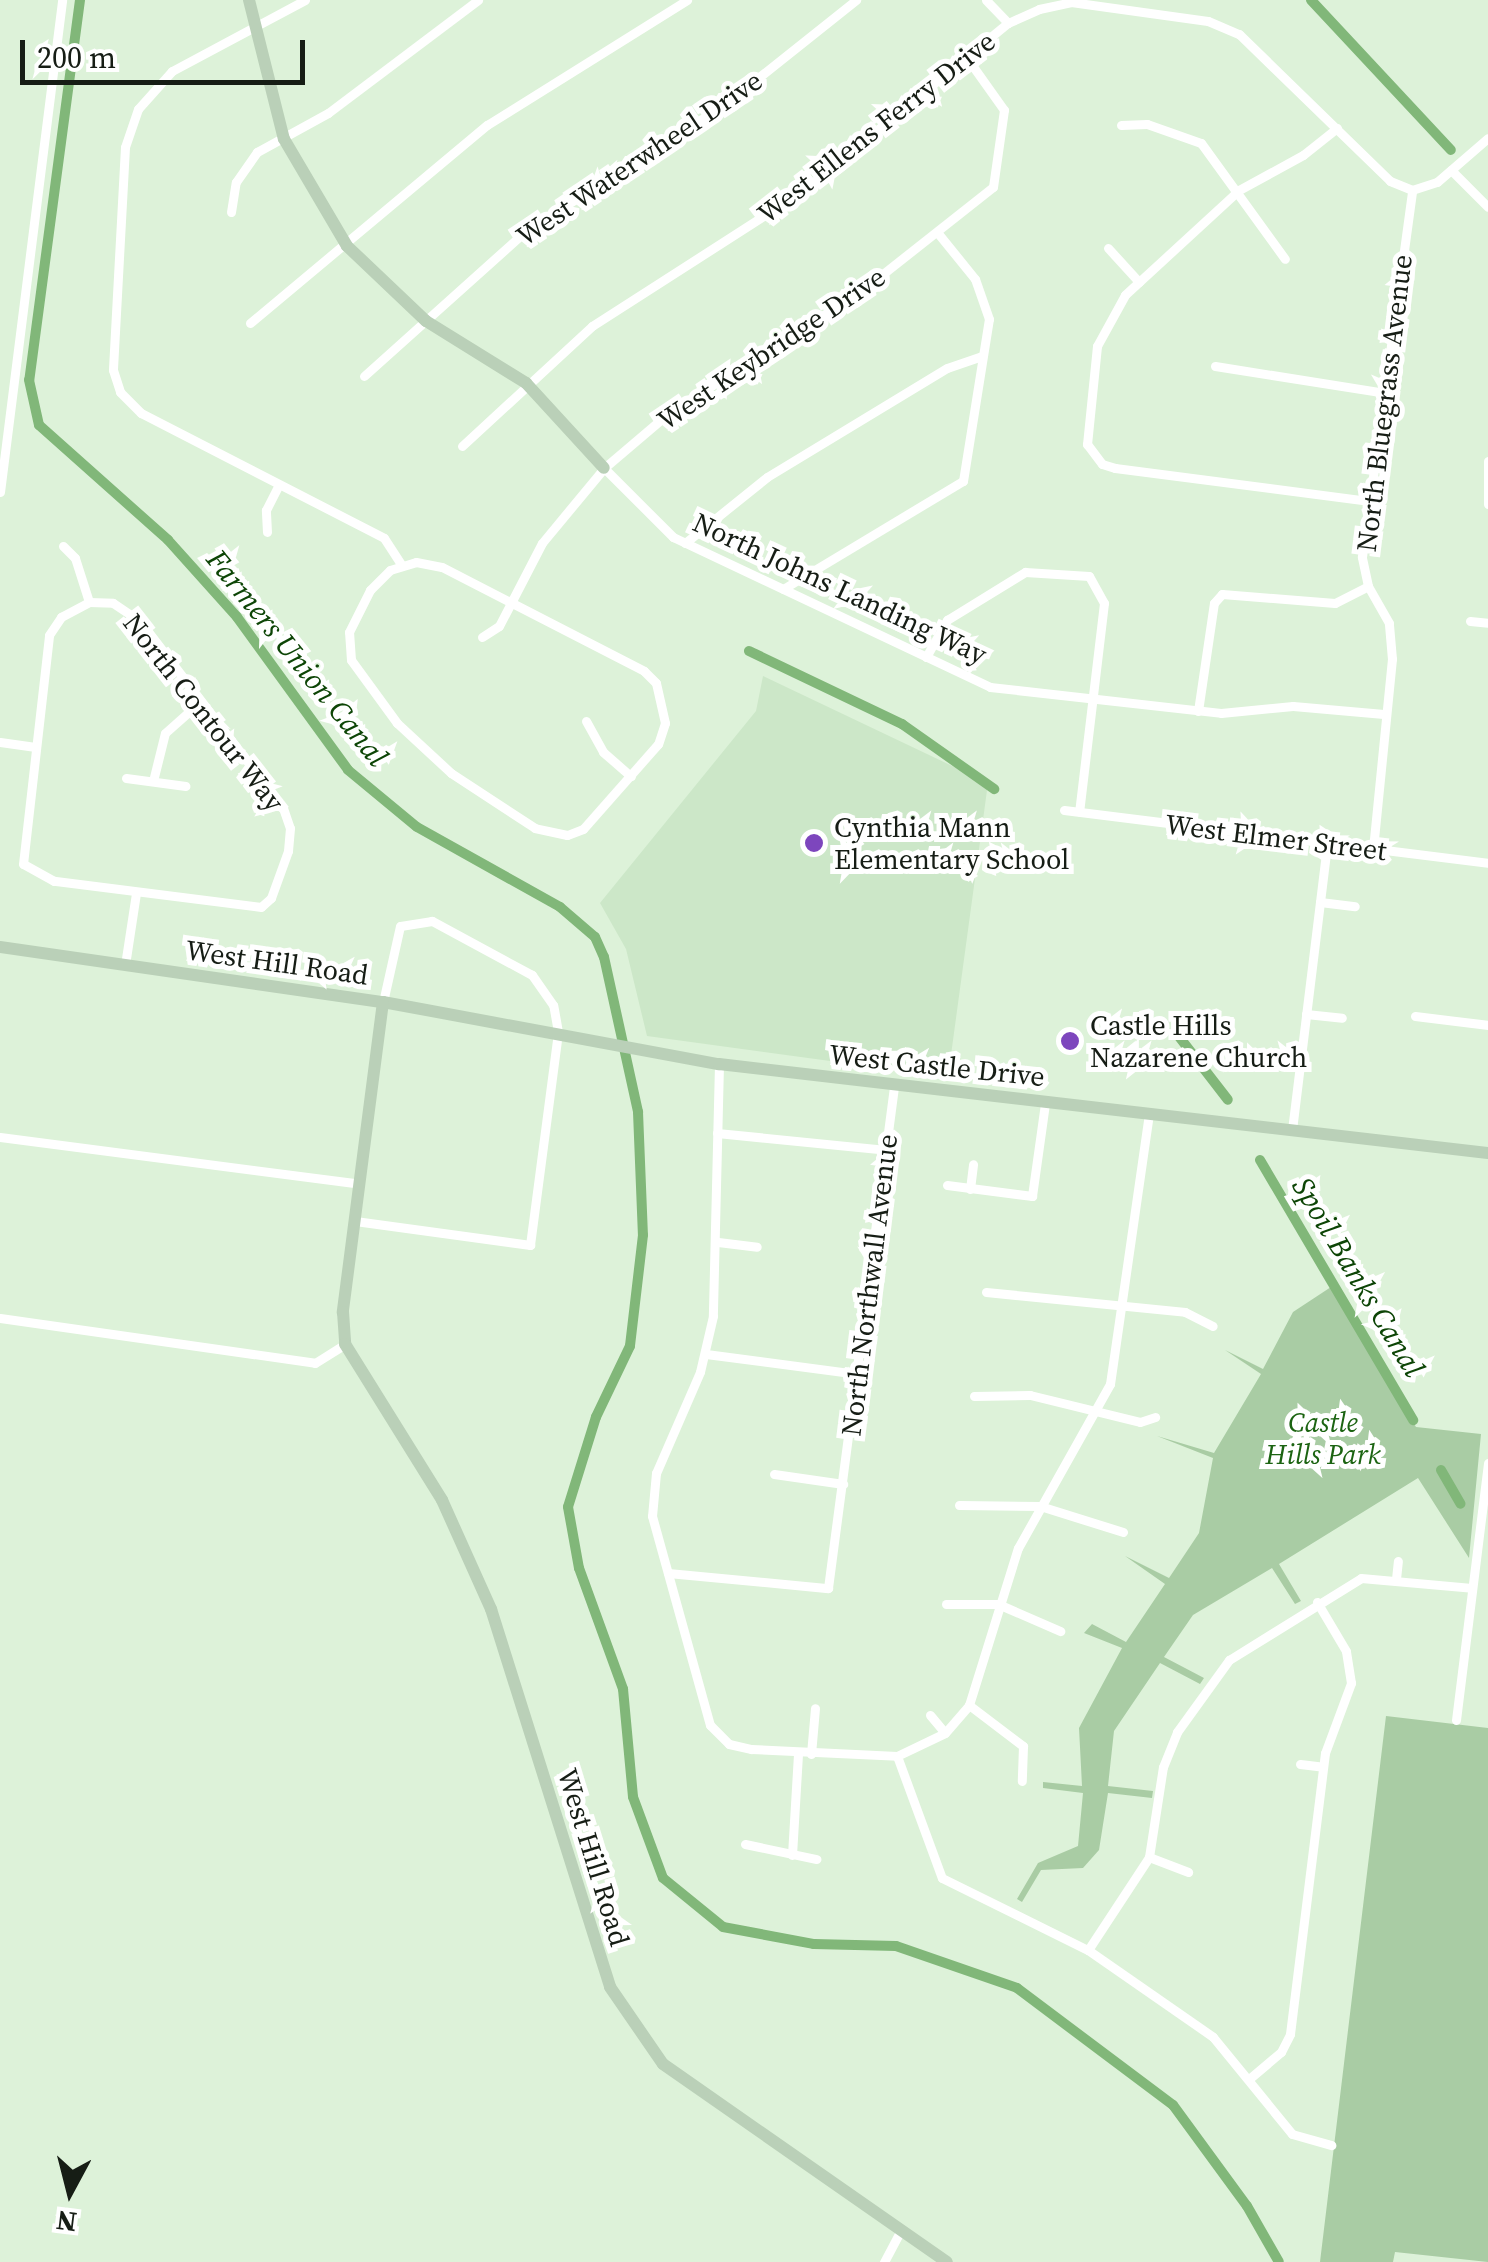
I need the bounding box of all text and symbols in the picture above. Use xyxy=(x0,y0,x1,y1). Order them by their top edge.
scale bar xyxy=(25,20,310,82)
street label: West Ellens Ferry Drive xyxy=(751,24,1001,230)
text: 200 m xyxy=(37,37,116,78)
street label: West Waterwheel Drive xyxy=(509,63,769,253)
street label: North Bluegrass Avenue xyxy=(1349,252,1419,554)
street label: West Keybridge Drive xyxy=(651,259,891,437)
street label: North Johns Landing Way xyxy=(687,505,993,671)
water label: Farmers Union Canal xyxy=(199,542,395,774)
street label: North Contour Way xyxy=(116,606,292,818)
street label: West Elmer Street xyxy=(1164,807,1388,867)
place label: Cynthia Mann Elementary School xyxy=(834,810,1069,876)
marker: Cynthia Mann Elementary School xyxy=(803,832,825,854)
street label: West Hill Road xyxy=(184,933,370,991)
place label: Castle Hills Nazarene Church xyxy=(1090,1008,1307,1074)
marker: Castle Hills Nazarene Church xyxy=(1059,1030,1081,1052)
street label: West Castle Drive xyxy=(827,1037,1047,1093)
street label: North Northwall Avenue xyxy=(834,1132,904,1438)
water label: Spoil Banks Canal xyxy=(1284,1171,1432,1383)
park label: Castle Hills Park xyxy=(1265,1405,1381,1471)
street label: West Hill Road xyxy=(551,1764,637,1950)
north arrow xyxy=(20,2142,120,2242)
text: N xyxy=(54,2202,79,2242)

